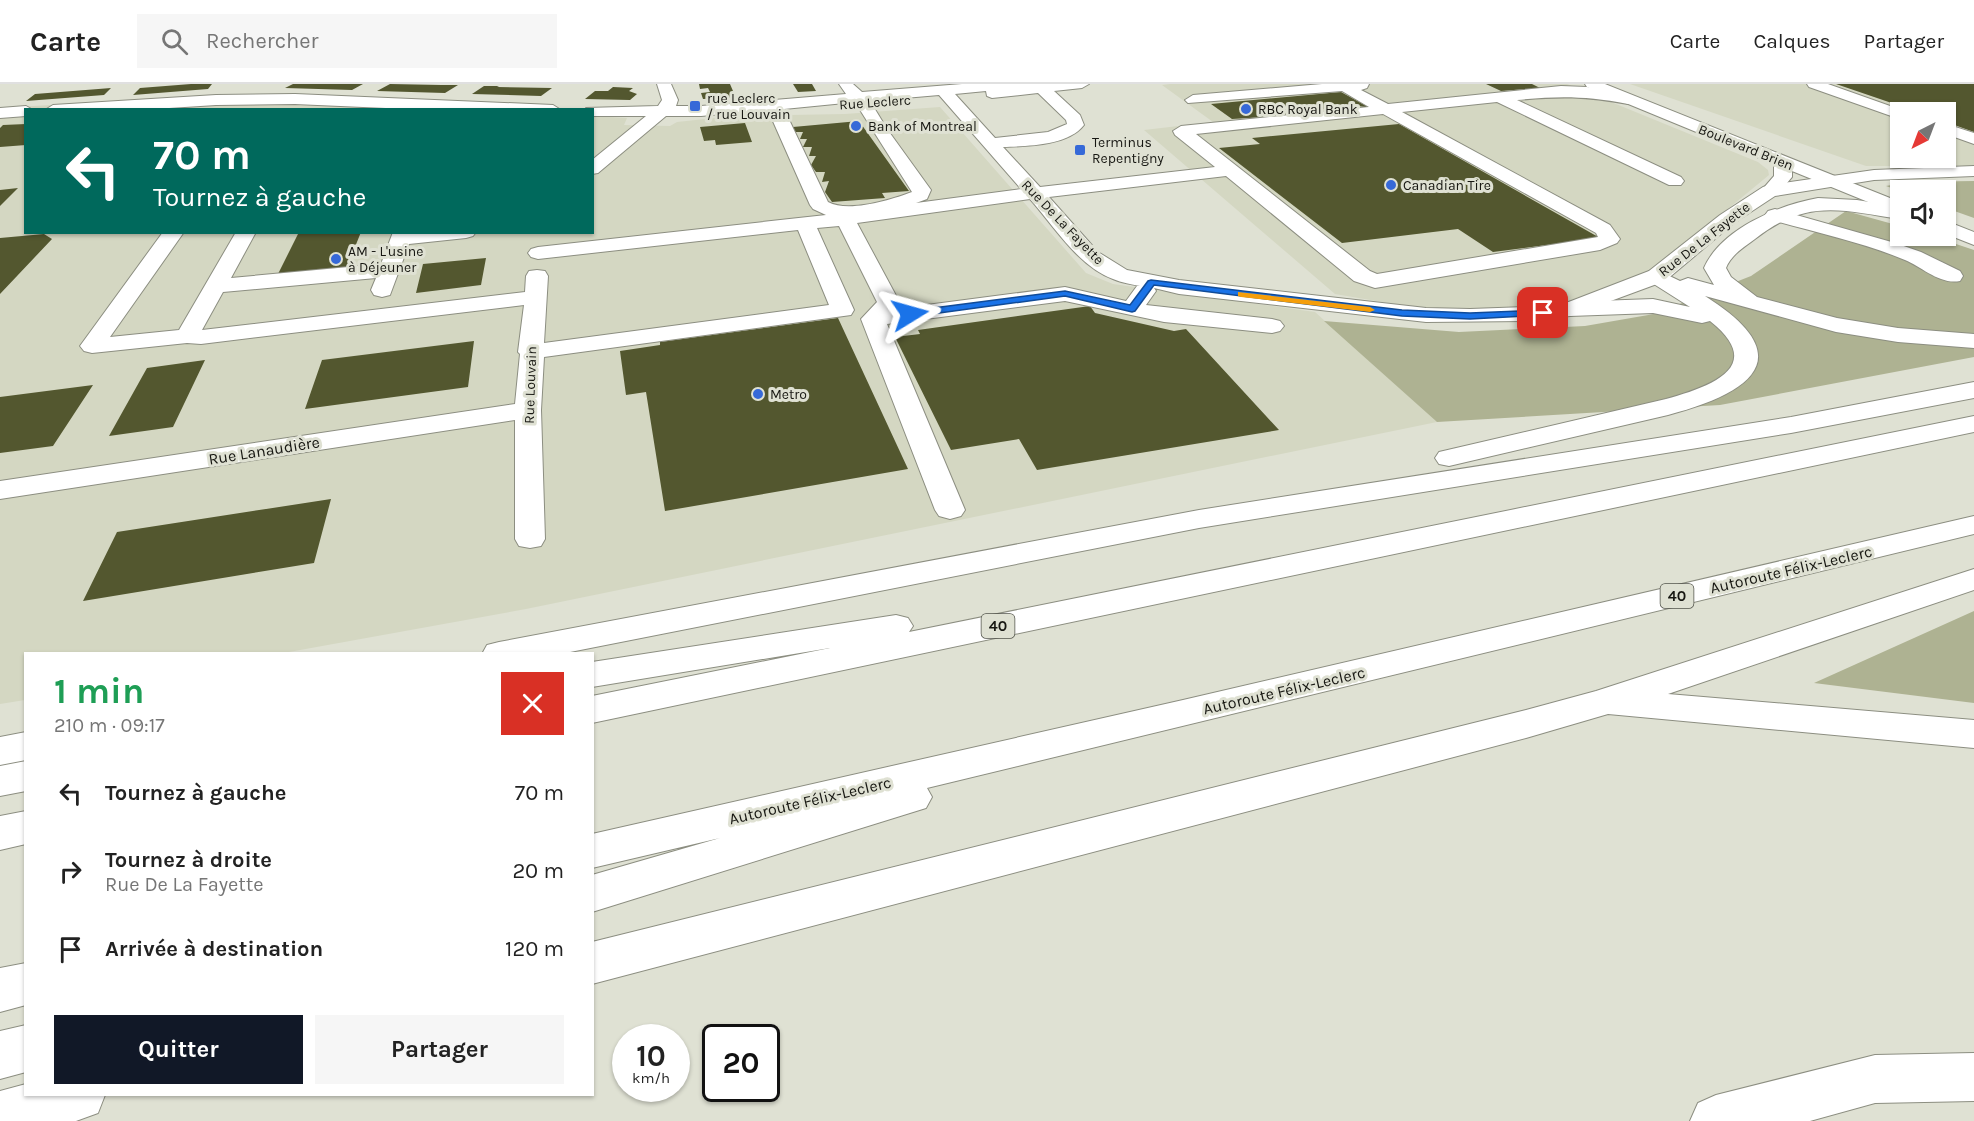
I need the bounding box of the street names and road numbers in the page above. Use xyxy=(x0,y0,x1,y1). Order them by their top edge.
street label: Rue Leclerc xyxy=(839,92,912,113)
street label: Boulevard Brien xyxy=(1696,121,1796,174)
street label: Rue De La Fayette xyxy=(1018,177,1107,268)
street label: Rue De La Fayette xyxy=(1655,199,1753,280)
street label: Rue Louvain xyxy=(521,346,540,424)
street label: Rue Lanaudière xyxy=(207,432,321,469)
street label: Autoroute Félix-Leclerc xyxy=(1708,542,1874,597)
road number: 40 xyxy=(1660,584,1694,608)
road number: 40 xyxy=(982,614,1014,638)
street label: Autoroute Félix-Leclerc xyxy=(1201,663,1367,718)
street label: Autoroute Félix-Leclerc xyxy=(727,773,893,828)

